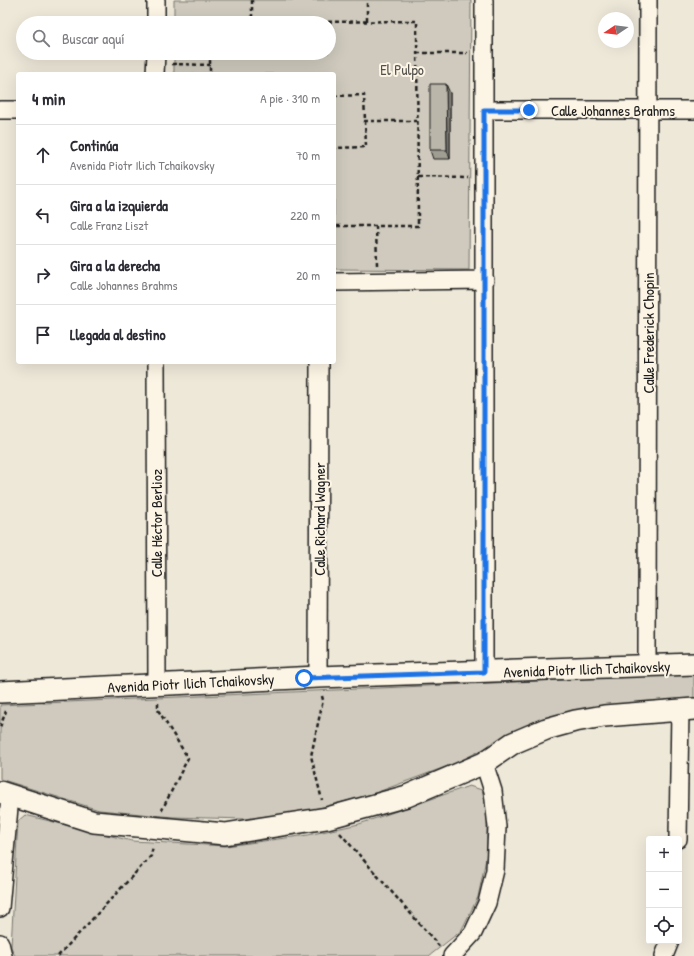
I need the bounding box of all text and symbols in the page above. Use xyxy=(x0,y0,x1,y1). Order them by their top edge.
north arrow xyxy=(598,12,634,48)
search box xyxy=(16,16,336,60)
icon: search xyxy=(30,27,52,49)
text: Buscar aquí xyxy=(62,28,125,49)
park label: El Pulpo xyxy=(380,59,424,80)
text: 4 min xyxy=(32,87,65,110)
text: A pie · 310 m xyxy=(260,89,320,107)
street label: Calle Johannes Brahms xyxy=(551,100,675,121)
route end xyxy=(520,101,538,119)
text: Continúa xyxy=(70,135,118,156)
icon: ahead xyxy=(32,144,54,166)
text: 70 m xyxy=(296,146,320,164)
text: Avenida Piotr Ilich Tchaikovsky xyxy=(70,156,215,174)
text: Gira a la izquierda xyxy=(70,195,168,216)
icon: left xyxy=(32,204,54,226)
text: 220 m xyxy=(290,206,320,224)
text: Calle Franz Liszt xyxy=(70,216,148,234)
text: Gira a la derecha xyxy=(70,255,160,276)
icon: right xyxy=(32,264,54,286)
text: 20 m xyxy=(296,266,320,284)
street label: Calle Frederick Chopin xyxy=(638,272,659,393)
text: Calle Johannes Brahms xyxy=(70,276,178,294)
icon: arrive xyxy=(32,324,54,346)
text: Llegada al destino xyxy=(70,324,166,345)
street label: Calle Richard Wagner xyxy=(309,462,330,576)
street label: Calle Héctor Berlioz xyxy=(146,468,167,577)
street label: Avenida Piotr Ilich Tchaikovsky xyxy=(503,656,671,682)
street label: Avenida Piotr Ilich Tchaikovsky xyxy=(107,668,275,698)
route start xyxy=(295,669,313,687)
map controls xyxy=(646,836,682,944)
button: + xyxy=(646,836,682,872)
button: − xyxy=(646,872,682,908)
button: locate xyxy=(646,908,682,944)

